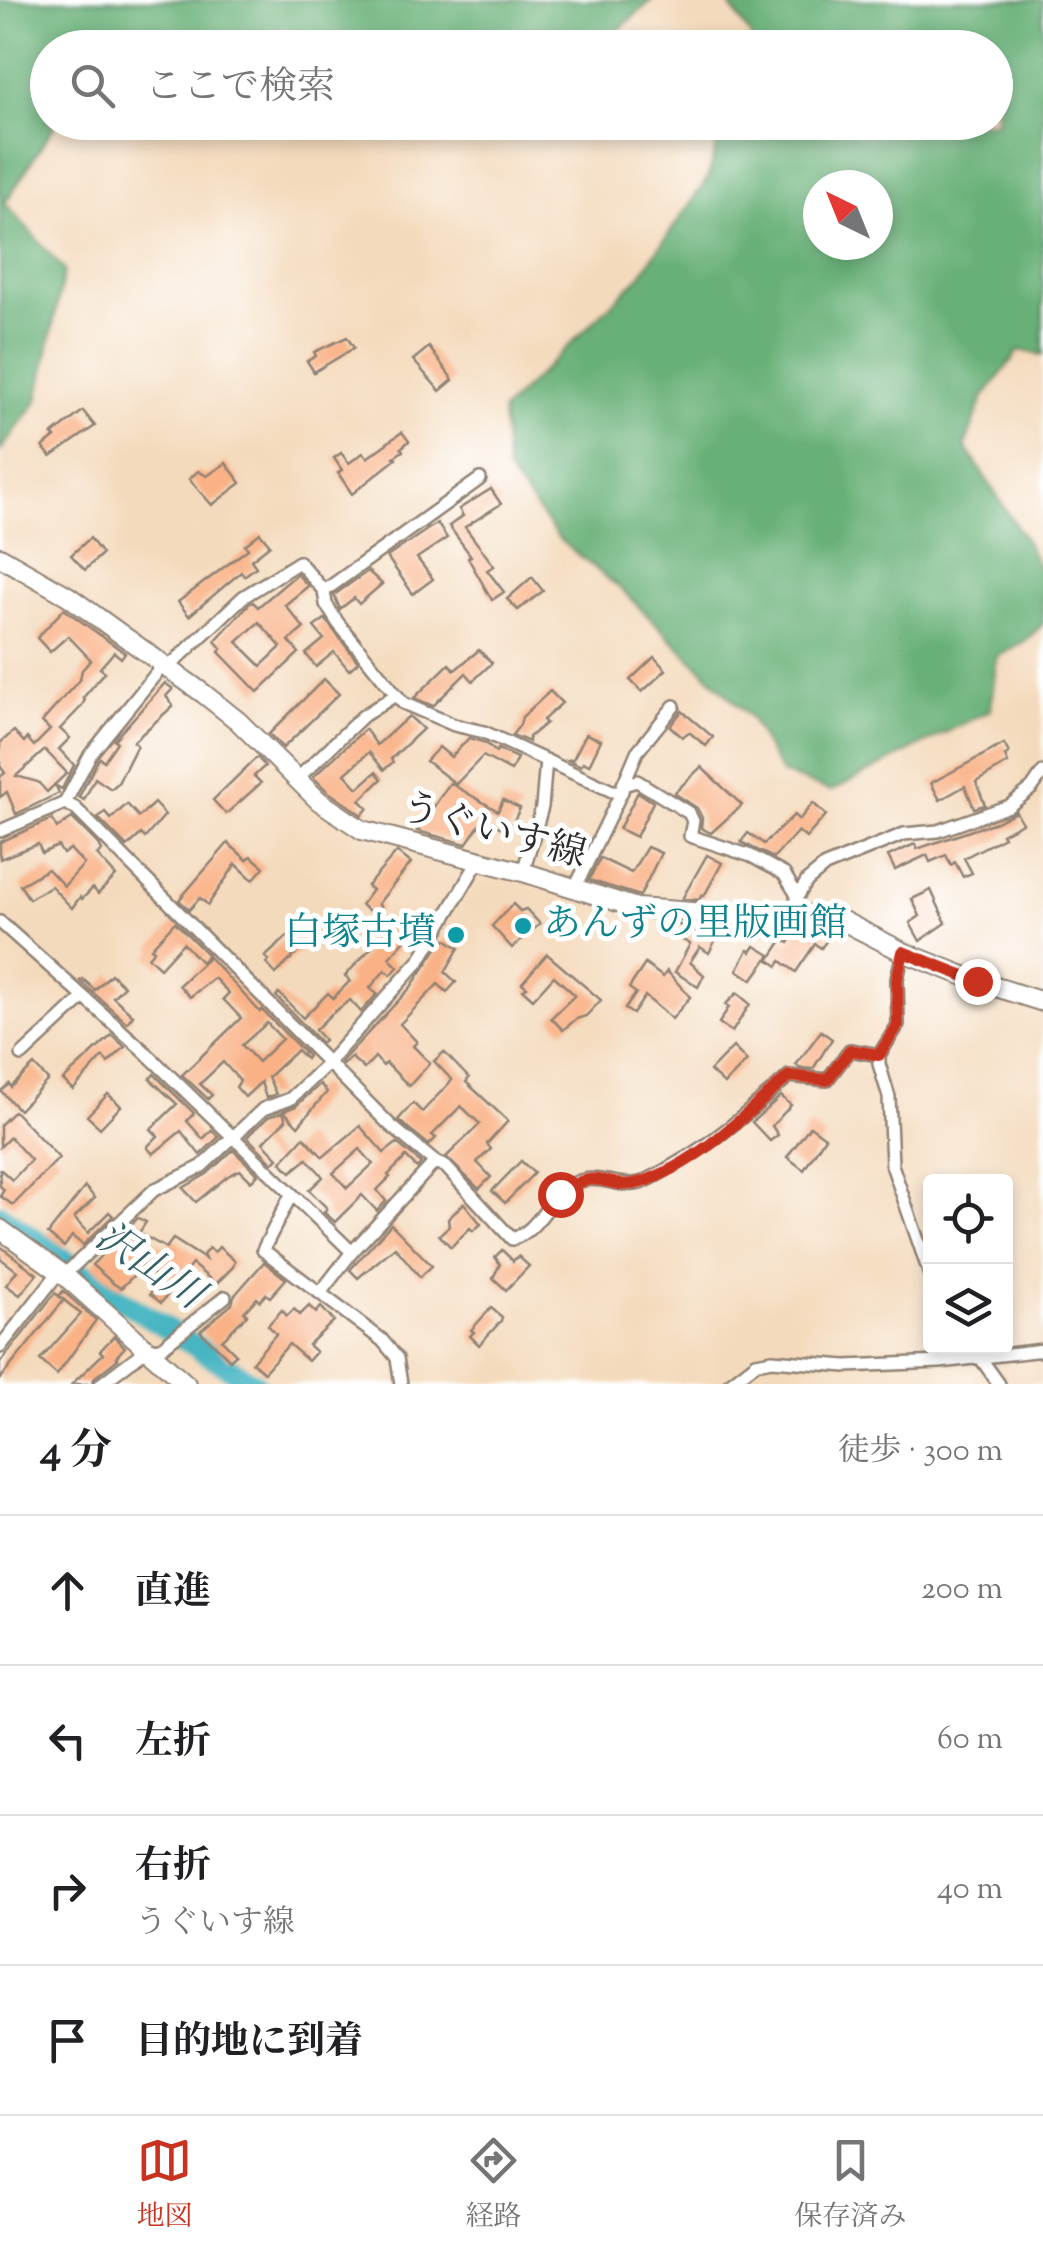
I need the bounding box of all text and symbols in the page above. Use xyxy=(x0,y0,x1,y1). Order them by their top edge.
search box xyxy=(30,30,1013,140)
icon: search xyxy=(65,58,120,113)
text: ここで検索 xyxy=(145,62,335,116)
north arrow xyxy=(803,170,893,260)
street label: うぐいす線 xyxy=(394,782,592,884)
place label: あんずの里版画館 xyxy=(543,899,847,953)
place label: 白塚古墳 xyxy=(284,908,436,962)
marker: あんずの里版画館 xyxy=(512,915,534,937)
marker: 白塚古墳 xyxy=(445,924,467,946)
route end xyxy=(955,959,1001,1005)
route start xyxy=(538,1172,584,1218)
map controls xyxy=(923,1174,1013,1354)
button: locate xyxy=(923,1174,1013,1264)
water label: 沢山川 xyxy=(82,1211,217,1327)
button: layers xyxy=(923,1264,1013,1354)
text: 4 分 xyxy=(40,1423,112,1483)
text: 徒歩 · 300 m xyxy=(838,1429,1003,1475)
icon: ahead xyxy=(40,1563,95,1618)
text: 直進 xyxy=(135,1567,211,1621)
text: 200 m xyxy=(921,1567,1003,1613)
icon: left xyxy=(40,1713,95,1768)
text: 左折 xyxy=(135,1717,211,1771)
text: 60 m xyxy=(937,1717,1003,1763)
text: 右折 xyxy=(135,1841,211,1895)
icon: right xyxy=(40,1863,95,1918)
text: 40 m xyxy=(937,1867,1003,1913)
text: うぐいす線 xyxy=(135,1901,295,1947)
icon: arrive xyxy=(40,2013,95,2068)
text: 目的地に到着 xyxy=(135,2017,363,2071)
tab: 地図 xyxy=(136,2133,193,2238)
tab: 経路 xyxy=(465,2133,522,2238)
tab: 保存済み xyxy=(794,2133,907,2238)

